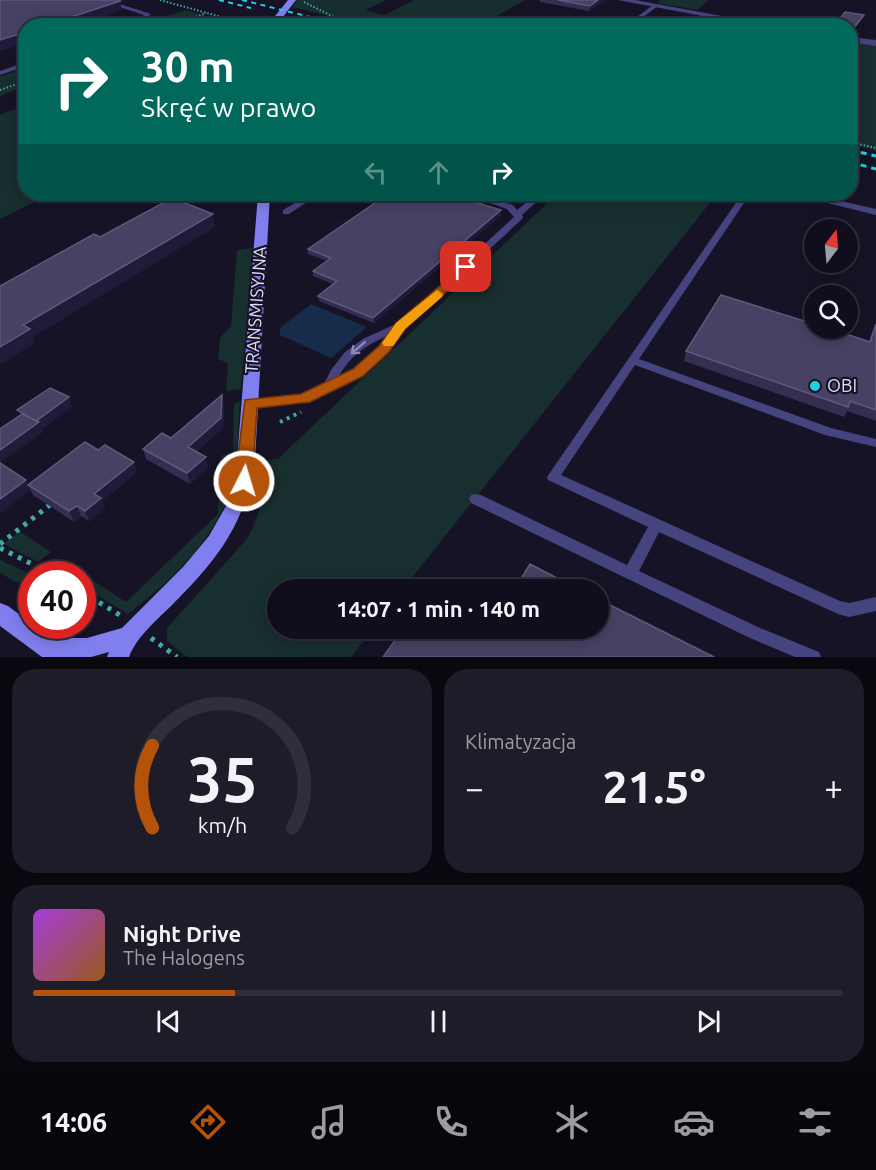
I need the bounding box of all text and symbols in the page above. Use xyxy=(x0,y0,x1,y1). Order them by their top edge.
icon: right xyxy=(42,42,120,120)
text: 30 m xyxy=(141,43,235,90)
text: Skręć w prawo xyxy=(141,92,316,122)
icon: left xyxy=(359,156,392,189)
icon: ahead xyxy=(422,156,455,189)
icon: right xyxy=(485,156,518,189)
north arrow xyxy=(804,219,858,273)
map controls xyxy=(804,219,858,339)
pin xyxy=(440,241,491,292)
street label: TRANSMISYJNA xyxy=(241,245,269,374)
icon: arrive xyxy=(449,250,482,283)
button: search xyxy=(804,285,858,339)
one-way arrow xyxy=(350,341,365,355)
place label: OBI xyxy=(827,375,857,395)
marker: OBI xyxy=(808,379,822,393)
position arrow xyxy=(212,449,276,513)
speed limit sign: 40 xyxy=(18,561,96,639)
text: 14:07 · 1 min · 140 m xyxy=(336,596,540,621)
text: Klimatyzacja xyxy=(465,730,576,753)
text: 35 xyxy=(187,744,257,814)
text: 21.5° xyxy=(602,761,706,812)
text: − xyxy=(465,769,484,806)
text: + xyxy=(824,769,843,806)
text: km/h xyxy=(197,813,247,837)
text: Night Drive xyxy=(123,921,241,946)
text: The Halogens xyxy=(123,946,245,969)
icon: previous xyxy=(152,1005,185,1038)
icon: pause xyxy=(422,1005,455,1038)
icon: next xyxy=(692,1005,725,1038)
icon: directions xyxy=(187,1101,229,1143)
icon: music xyxy=(308,1101,350,1143)
icon: phone xyxy=(430,1101,472,1143)
icon: climate xyxy=(551,1101,593,1143)
icon: car xyxy=(673,1101,715,1143)
icon: filters xyxy=(794,1101,836,1143)
text: 14:06 xyxy=(40,1107,107,1137)

